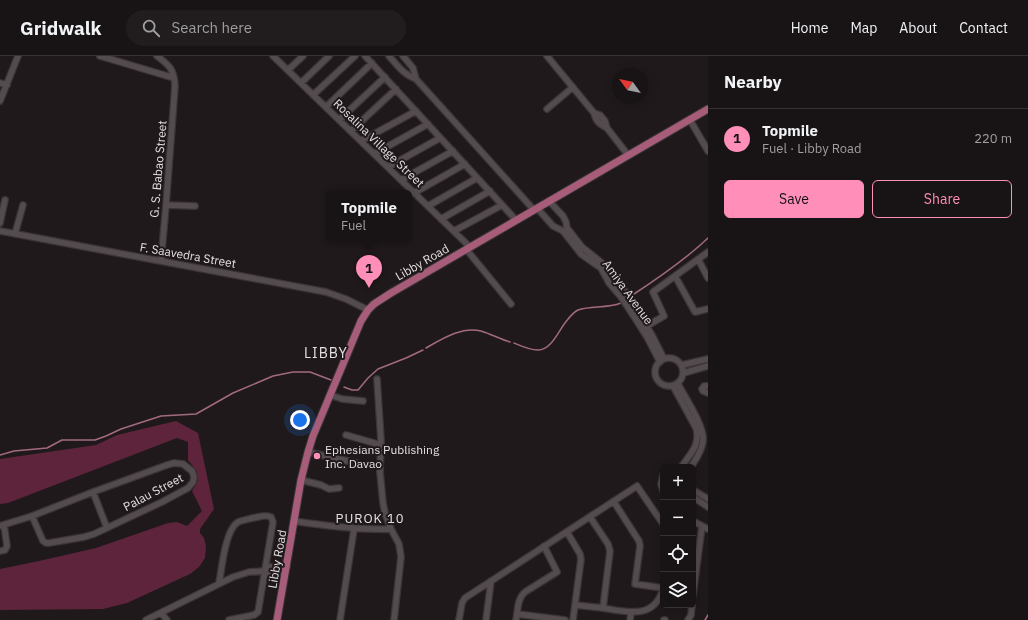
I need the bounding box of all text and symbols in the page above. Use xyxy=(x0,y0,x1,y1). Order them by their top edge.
search box xyxy=(126,10,406,46)
text: Gridwalk xyxy=(20,16,102,40)
icon: search xyxy=(140,17,162,39)
text: Search here xyxy=(172,18,252,37)
text: Home xyxy=(791,19,828,37)
text: Map xyxy=(850,19,877,37)
text: About xyxy=(899,19,937,37)
text: Contact xyxy=(959,19,1008,37)
north arrow xyxy=(612,68,648,104)
text: Nearby xyxy=(724,71,782,93)
street label: Rosalina Village Street xyxy=(330,96,428,190)
street label: G. S. Babao Street xyxy=(146,120,170,218)
text: Topmile xyxy=(762,121,818,140)
text: 1 xyxy=(733,130,741,147)
text: 220 m xyxy=(974,130,1012,147)
text: Fuel · Libby Road xyxy=(762,140,862,157)
button: Save xyxy=(724,180,864,218)
button: Share xyxy=(872,180,1012,218)
popup xyxy=(326,190,412,242)
text: Topmile xyxy=(341,198,397,217)
text: Fuel xyxy=(341,217,366,234)
street label: F. Saavedra Street xyxy=(139,239,237,271)
street label: Libby Road xyxy=(393,241,451,283)
pin: 1 xyxy=(356,255,382,288)
street label: Amiya Avenue xyxy=(600,257,657,328)
district label: LIBBY xyxy=(304,344,348,362)
your location xyxy=(290,410,310,430)
place label: Ephesians Publishing Inc. Davao xyxy=(325,442,440,471)
marker: Ephesians Publishing Inc. Davao xyxy=(312,451,322,461)
map controls xyxy=(660,464,696,608)
button: + xyxy=(660,464,696,500)
street label: Palau Street xyxy=(120,470,186,514)
button: − xyxy=(660,500,696,536)
district label: PUROK 10 xyxy=(336,510,405,527)
street label: Libby Road xyxy=(264,529,290,589)
button: locate xyxy=(660,536,696,572)
button: layers xyxy=(660,572,696,608)

